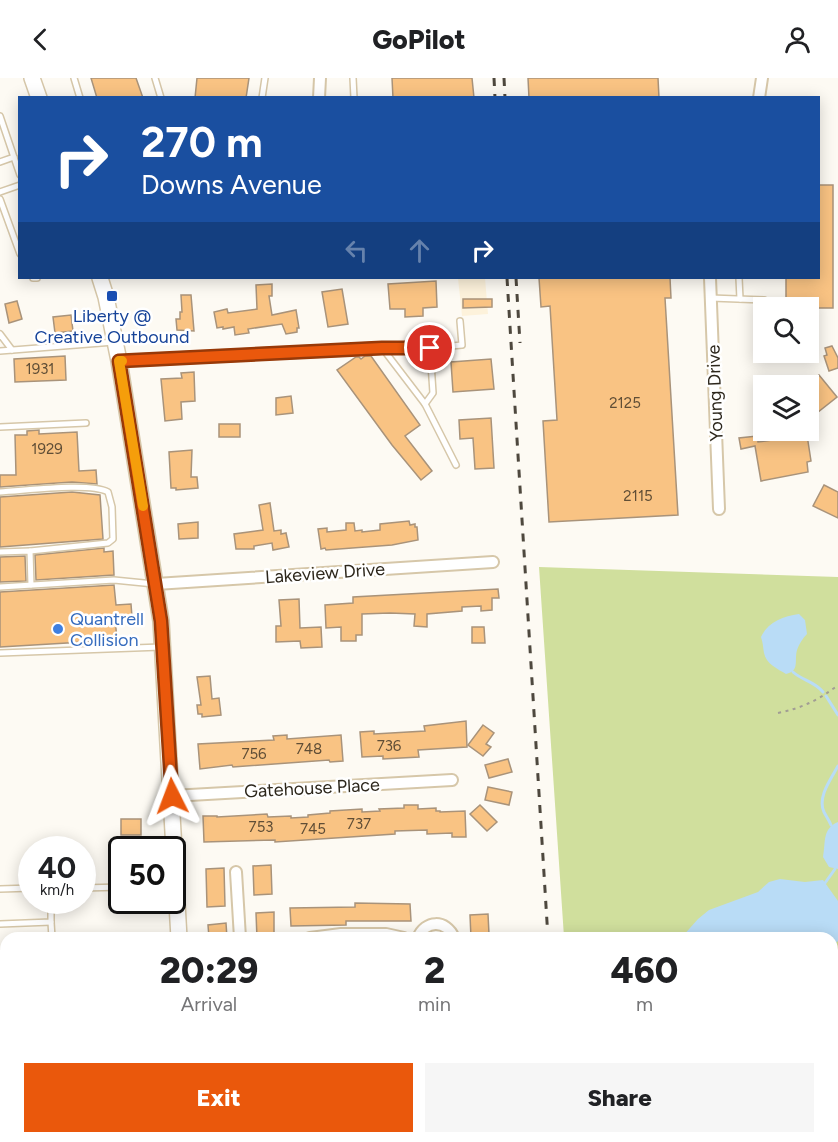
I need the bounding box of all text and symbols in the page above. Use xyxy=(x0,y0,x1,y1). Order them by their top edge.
icon: back xyxy=(24,23,57,56)
text: GoPilot xyxy=(372,23,466,56)
icon: person xyxy=(781,23,814,56)
text: 270 m xyxy=(141,117,263,168)
icon: right xyxy=(42,120,120,198)
text: Downs Avenue xyxy=(141,168,322,201)
icon: left xyxy=(340,234,373,267)
icon: ahead xyxy=(403,234,436,267)
icon: right xyxy=(466,234,499,267)
marker: Liberty @ Creative Outbound xyxy=(105,289,119,303)
map controls xyxy=(753,297,819,441)
button: search xyxy=(753,297,819,363)
place label: Liberty @ Creative Outbound xyxy=(35,305,189,348)
pin xyxy=(404,322,455,373)
icon: arrive xyxy=(413,331,446,364)
street label: Young Drive xyxy=(702,344,728,442)
house number: 1931 xyxy=(25,360,55,378)
button: layers xyxy=(753,375,819,441)
house number: 2125 xyxy=(609,394,641,412)
house number: 1929 xyxy=(31,440,63,458)
house number: 2115 xyxy=(623,487,653,505)
street label: Lakeview Drive xyxy=(264,558,386,588)
place label: Quantrell Collision xyxy=(70,608,144,651)
marker: Quantrell Collision xyxy=(51,622,65,636)
house number: 736 xyxy=(377,737,402,755)
house number: 748 xyxy=(296,740,322,758)
house number: 756 xyxy=(241,745,267,763)
position arrow xyxy=(140,764,204,828)
street label: Gatehouse Place xyxy=(244,773,381,803)
house number: 737 xyxy=(347,815,371,833)
house number: 753 xyxy=(249,818,273,836)
house number: 745 xyxy=(300,820,326,838)
speed limit sign: 50 xyxy=(108,836,186,914)
text: 40 xyxy=(38,849,76,886)
text: km/h xyxy=(40,881,74,899)
text: 20:29 xyxy=(160,949,258,992)
text: 2 xyxy=(424,949,445,992)
text: 460 xyxy=(611,949,678,992)
text: Arrival xyxy=(181,992,237,1016)
text: min xyxy=(418,992,451,1016)
text: m xyxy=(636,992,653,1016)
button: Exit xyxy=(24,1063,413,1132)
button: Share xyxy=(425,1063,814,1132)

